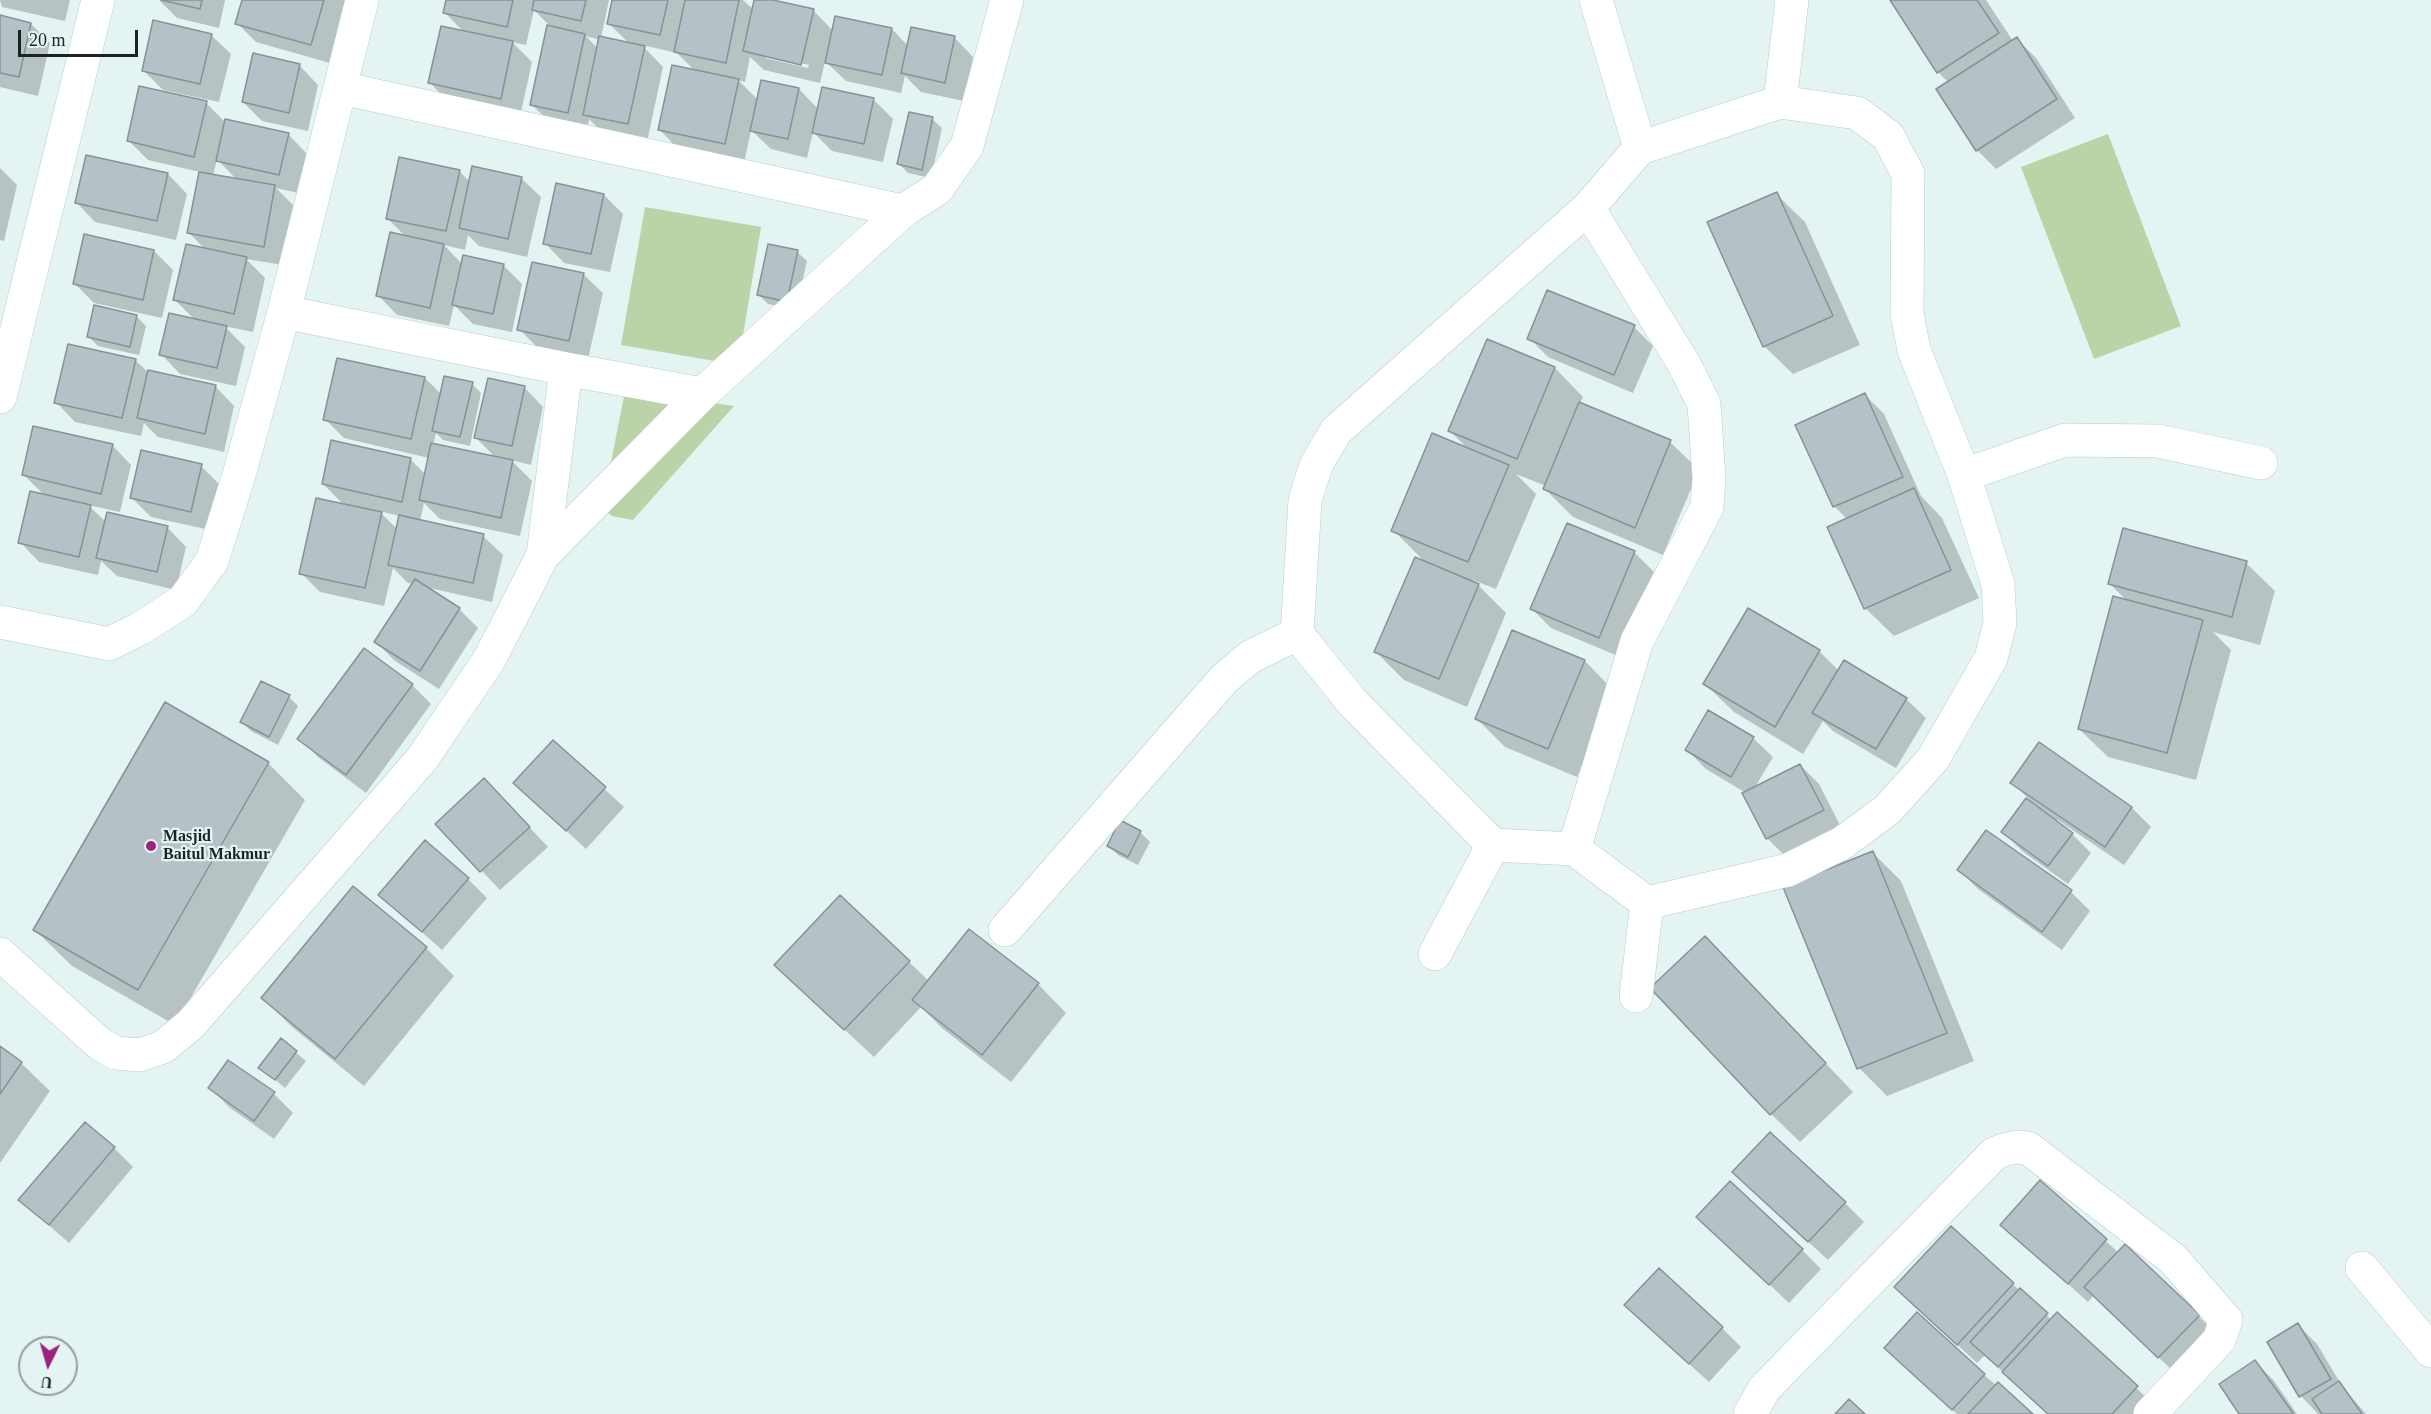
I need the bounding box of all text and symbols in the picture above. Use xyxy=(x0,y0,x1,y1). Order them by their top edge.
scale bar xyxy=(21,18,141,56)
text: 20 m xyxy=(29,30,66,50)
place label: Masjid Baitul Makmur xyxy=(163,827,270,865)
marker: Masjid Baitul Makmur xyxy=(144,839,158,853)
north arrow xyxy=(18,1336,78,1396)
text: U xyxy=(40,1373,53,1391)

